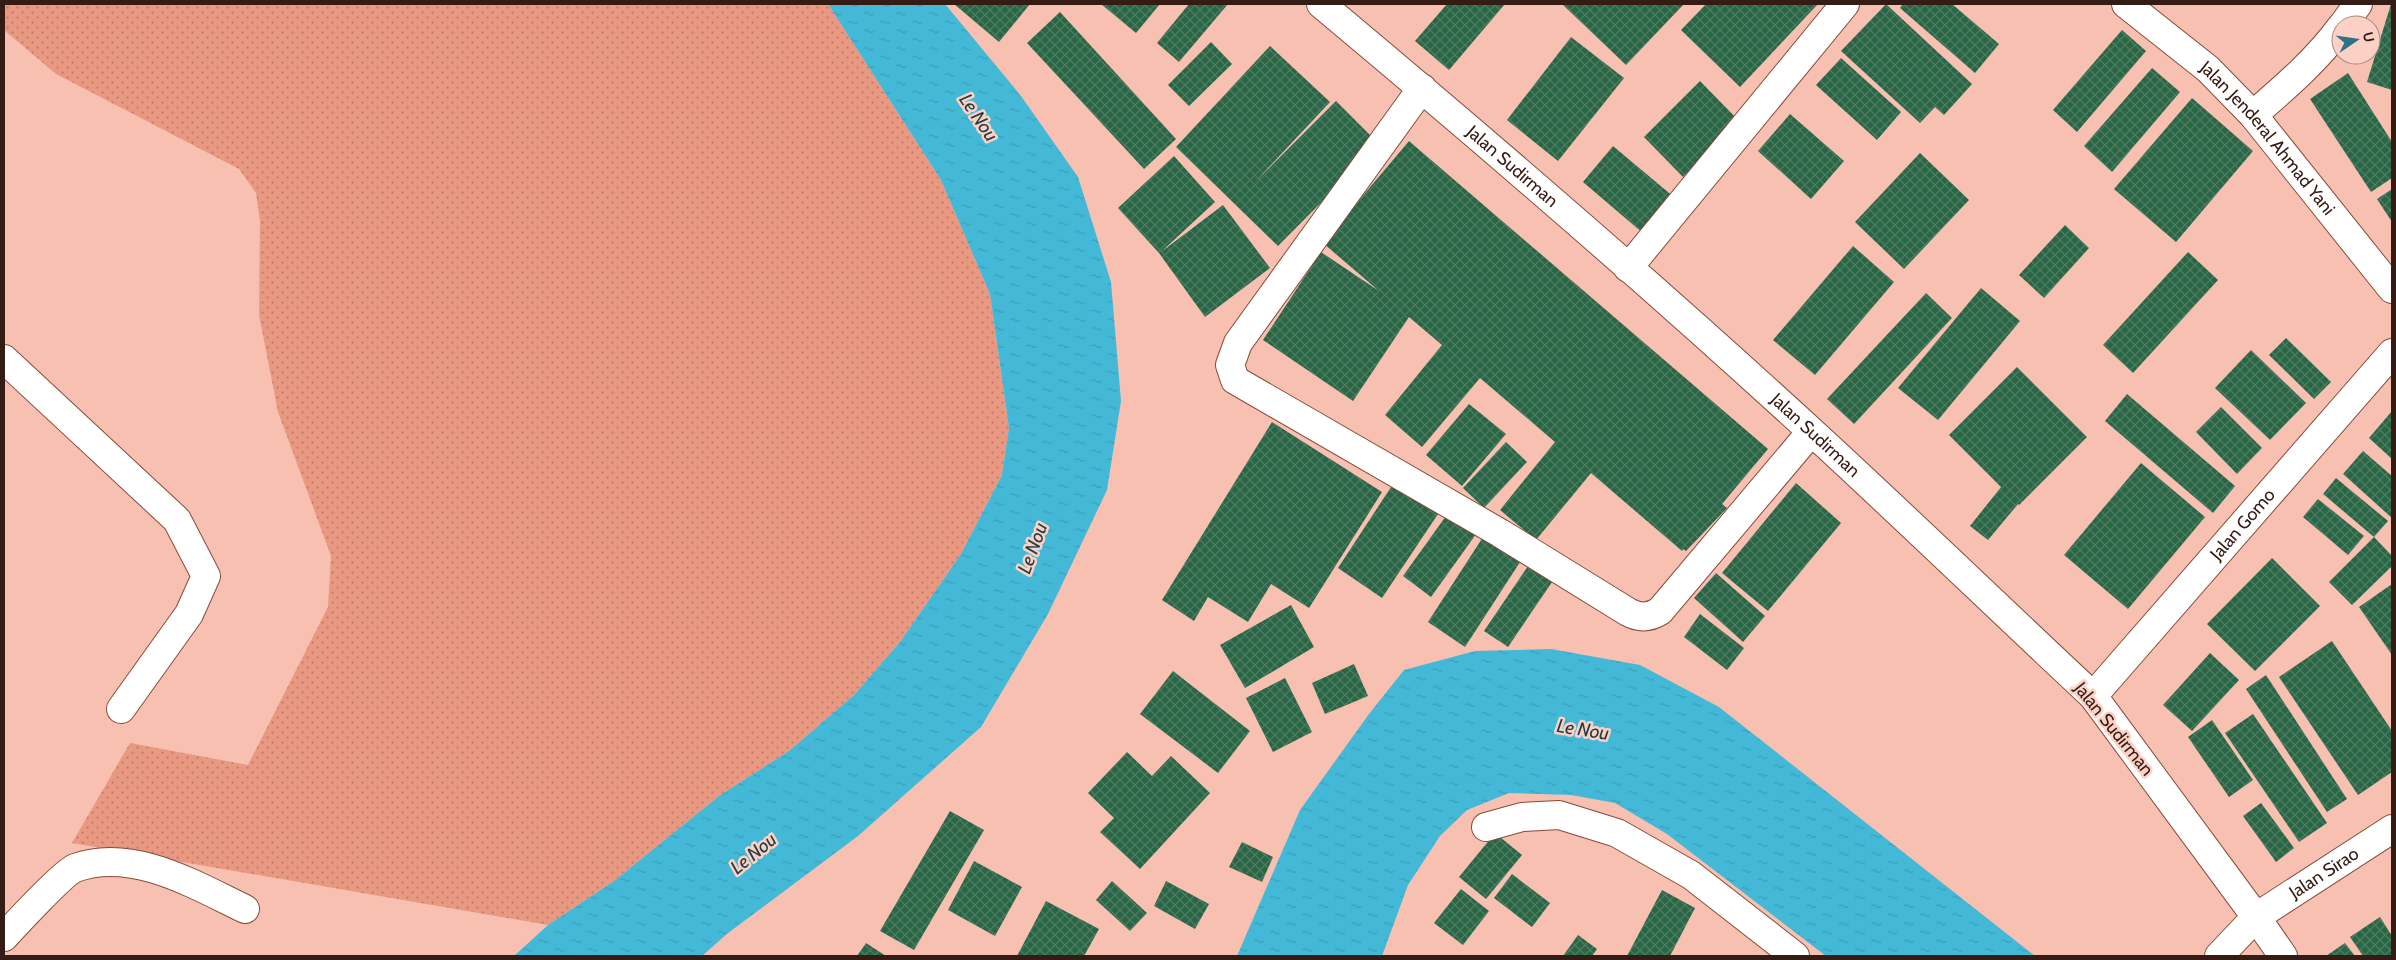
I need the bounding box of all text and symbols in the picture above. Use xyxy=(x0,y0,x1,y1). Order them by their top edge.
north arrow xyxy=(2331,15,2381,65)
text: U xyxy=(2359,30,2379,44)
street label: Jalan Jenderal Ahmad Yani xyxy=(2195,56,2340,220)
water label: Le Nou xyxy=(954,89,1003,145)
street label: Jalan Sudirman xyxy=(1461,120,1563,212)
street label: Jalan Sudirman xyxy=(1765,388,1865,482)
street label: Jalan Gomo xyxy=(2205,484,2280,565)
water label: Le Nou xyxy=(1013,520,1052,577)
street label: Jalan Sudirman xyxy=(2069,677,2158,780)
water label: Le Nou xyxy=(1555,714,1611,745)
water label: Le Nou xyxy=(726,828,781,879)
street label: Jalan Sirao xyxy=(2284,842,2363,904)

